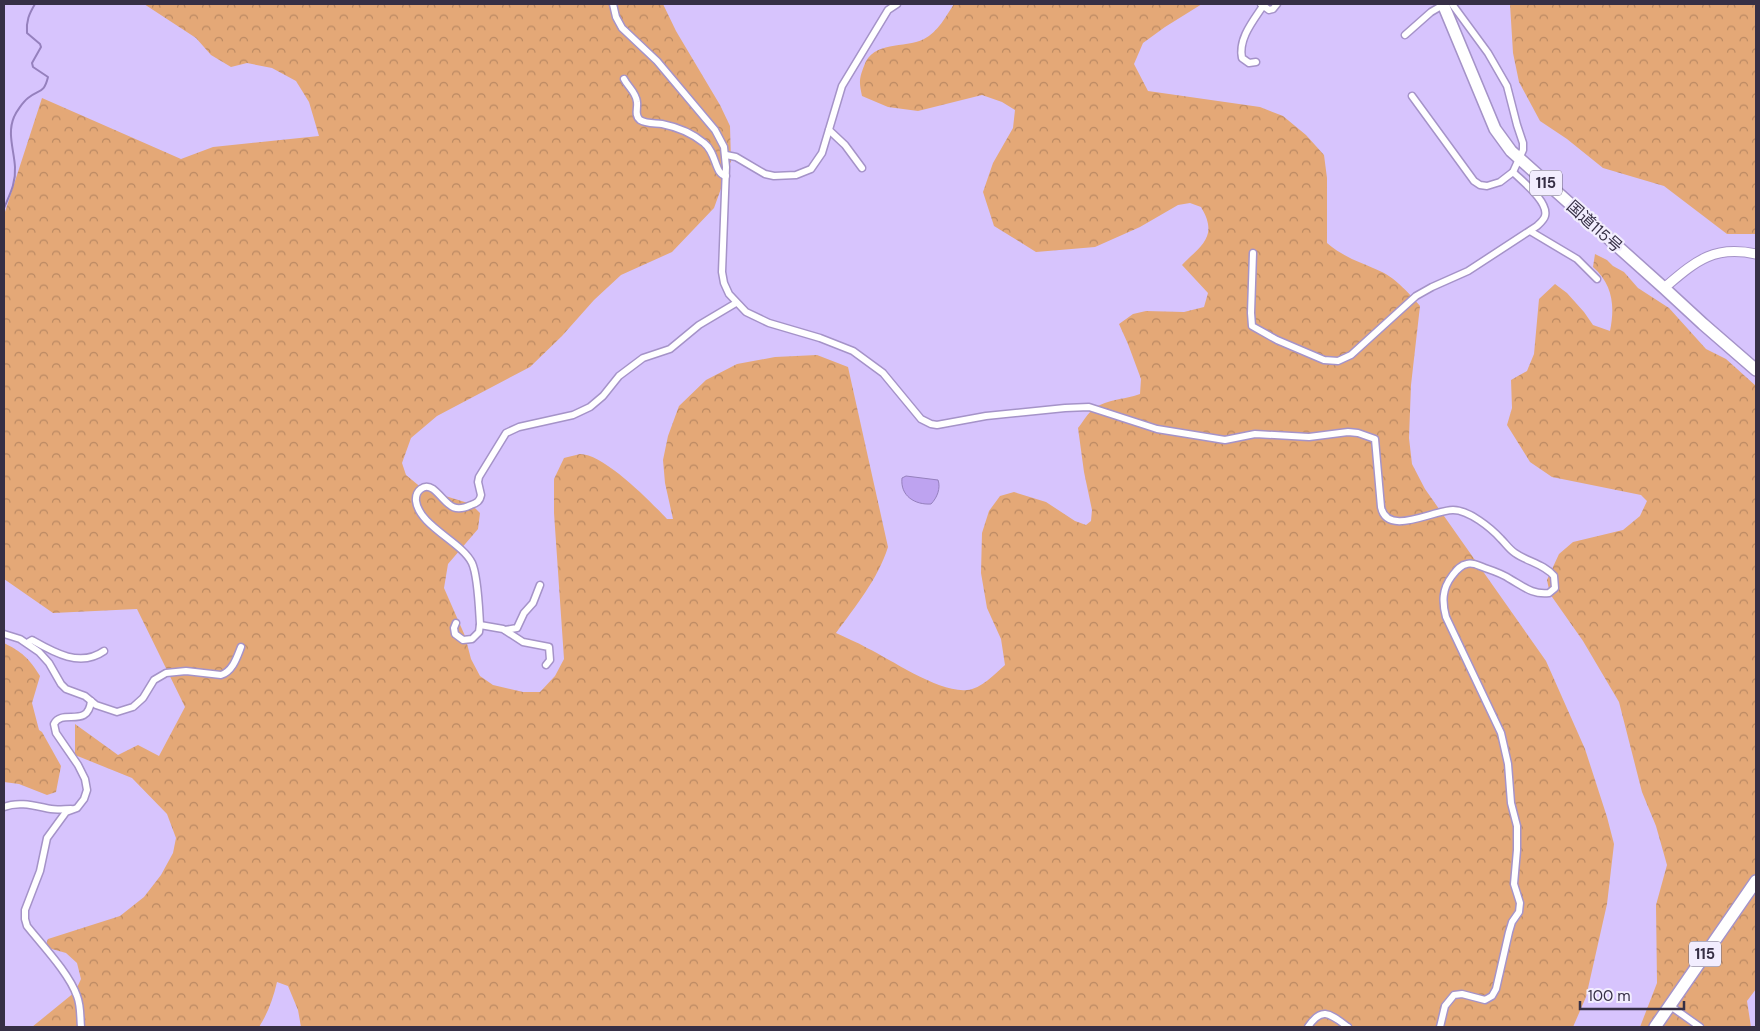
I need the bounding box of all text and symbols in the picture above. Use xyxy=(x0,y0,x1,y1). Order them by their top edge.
road number: 115 xyxy=(1530,170,1562,196)
street label: 国道115号 xyxy=(1562,196,1627,257)
road number: 115 xyxy=(1689,942,1721,966)
scale bar xyxy=(1580,978,1684,1010)
text: 100 m xyxy=(1588,986,1631,1006)

